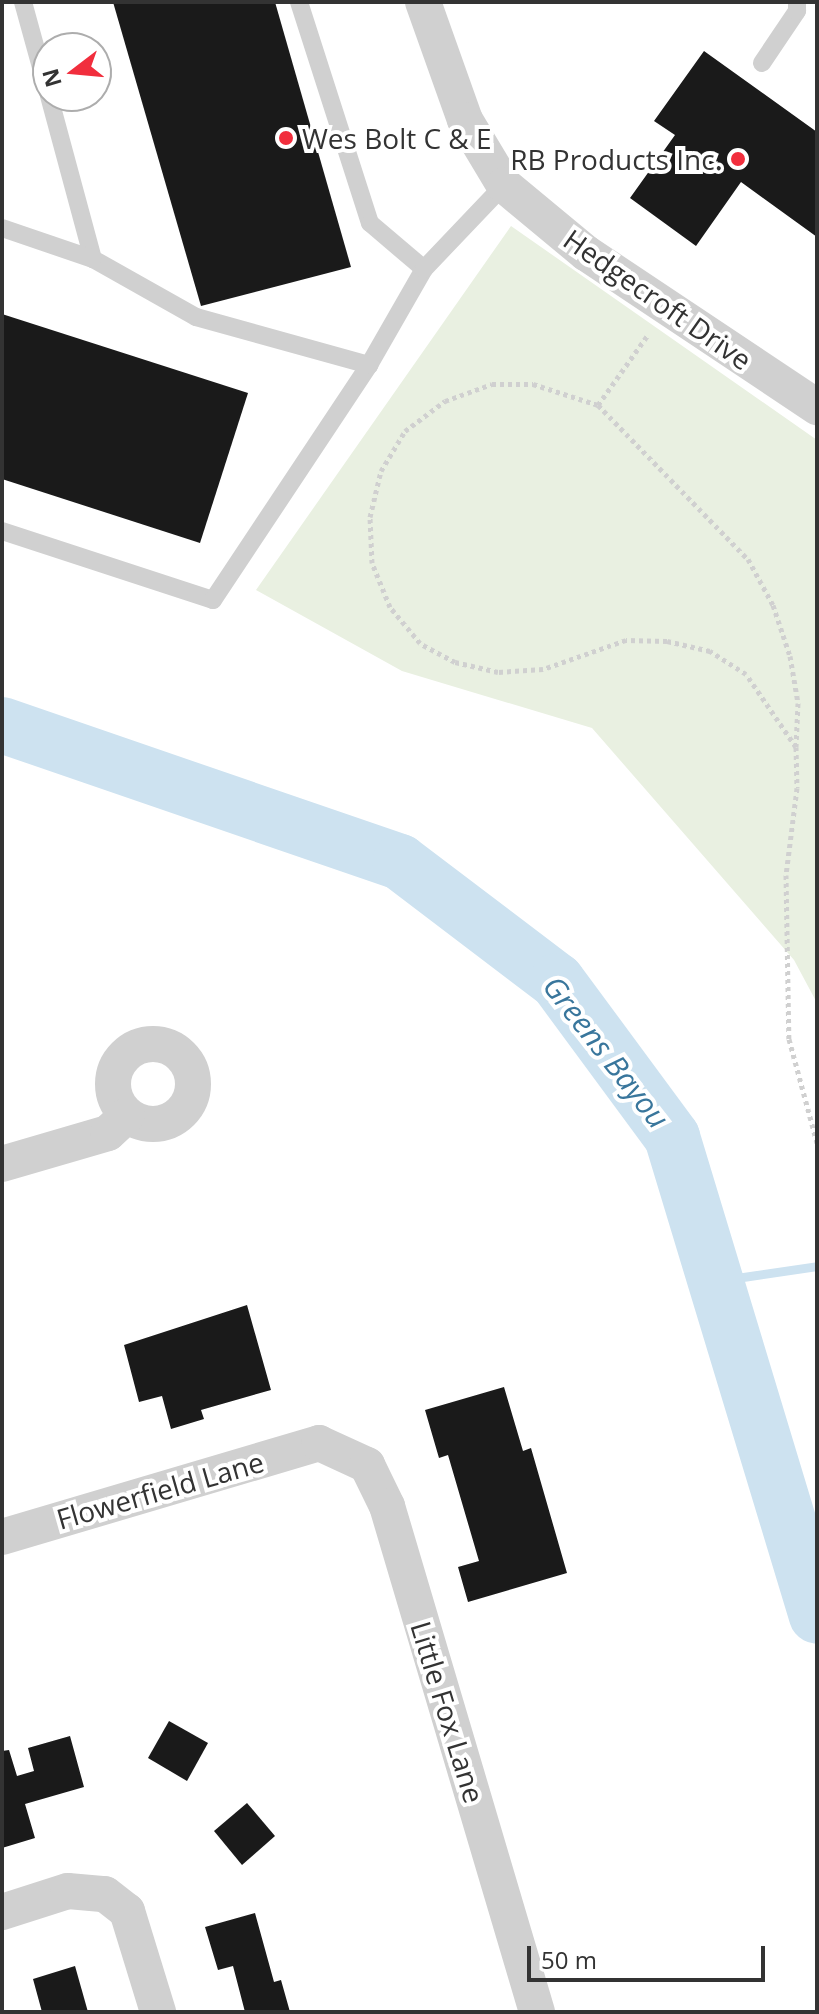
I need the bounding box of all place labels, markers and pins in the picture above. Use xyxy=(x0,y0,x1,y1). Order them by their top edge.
place label: Wes Bolt C & E xyxy=(302,121,492,155)
marker: Wes Bolt C & E xyxy=(277,129,295,147)
place label: RB Products Inc. xyxy=(510,142,722,176)
marker: RB Products Inc. xyxy=(729,150,747,168)

